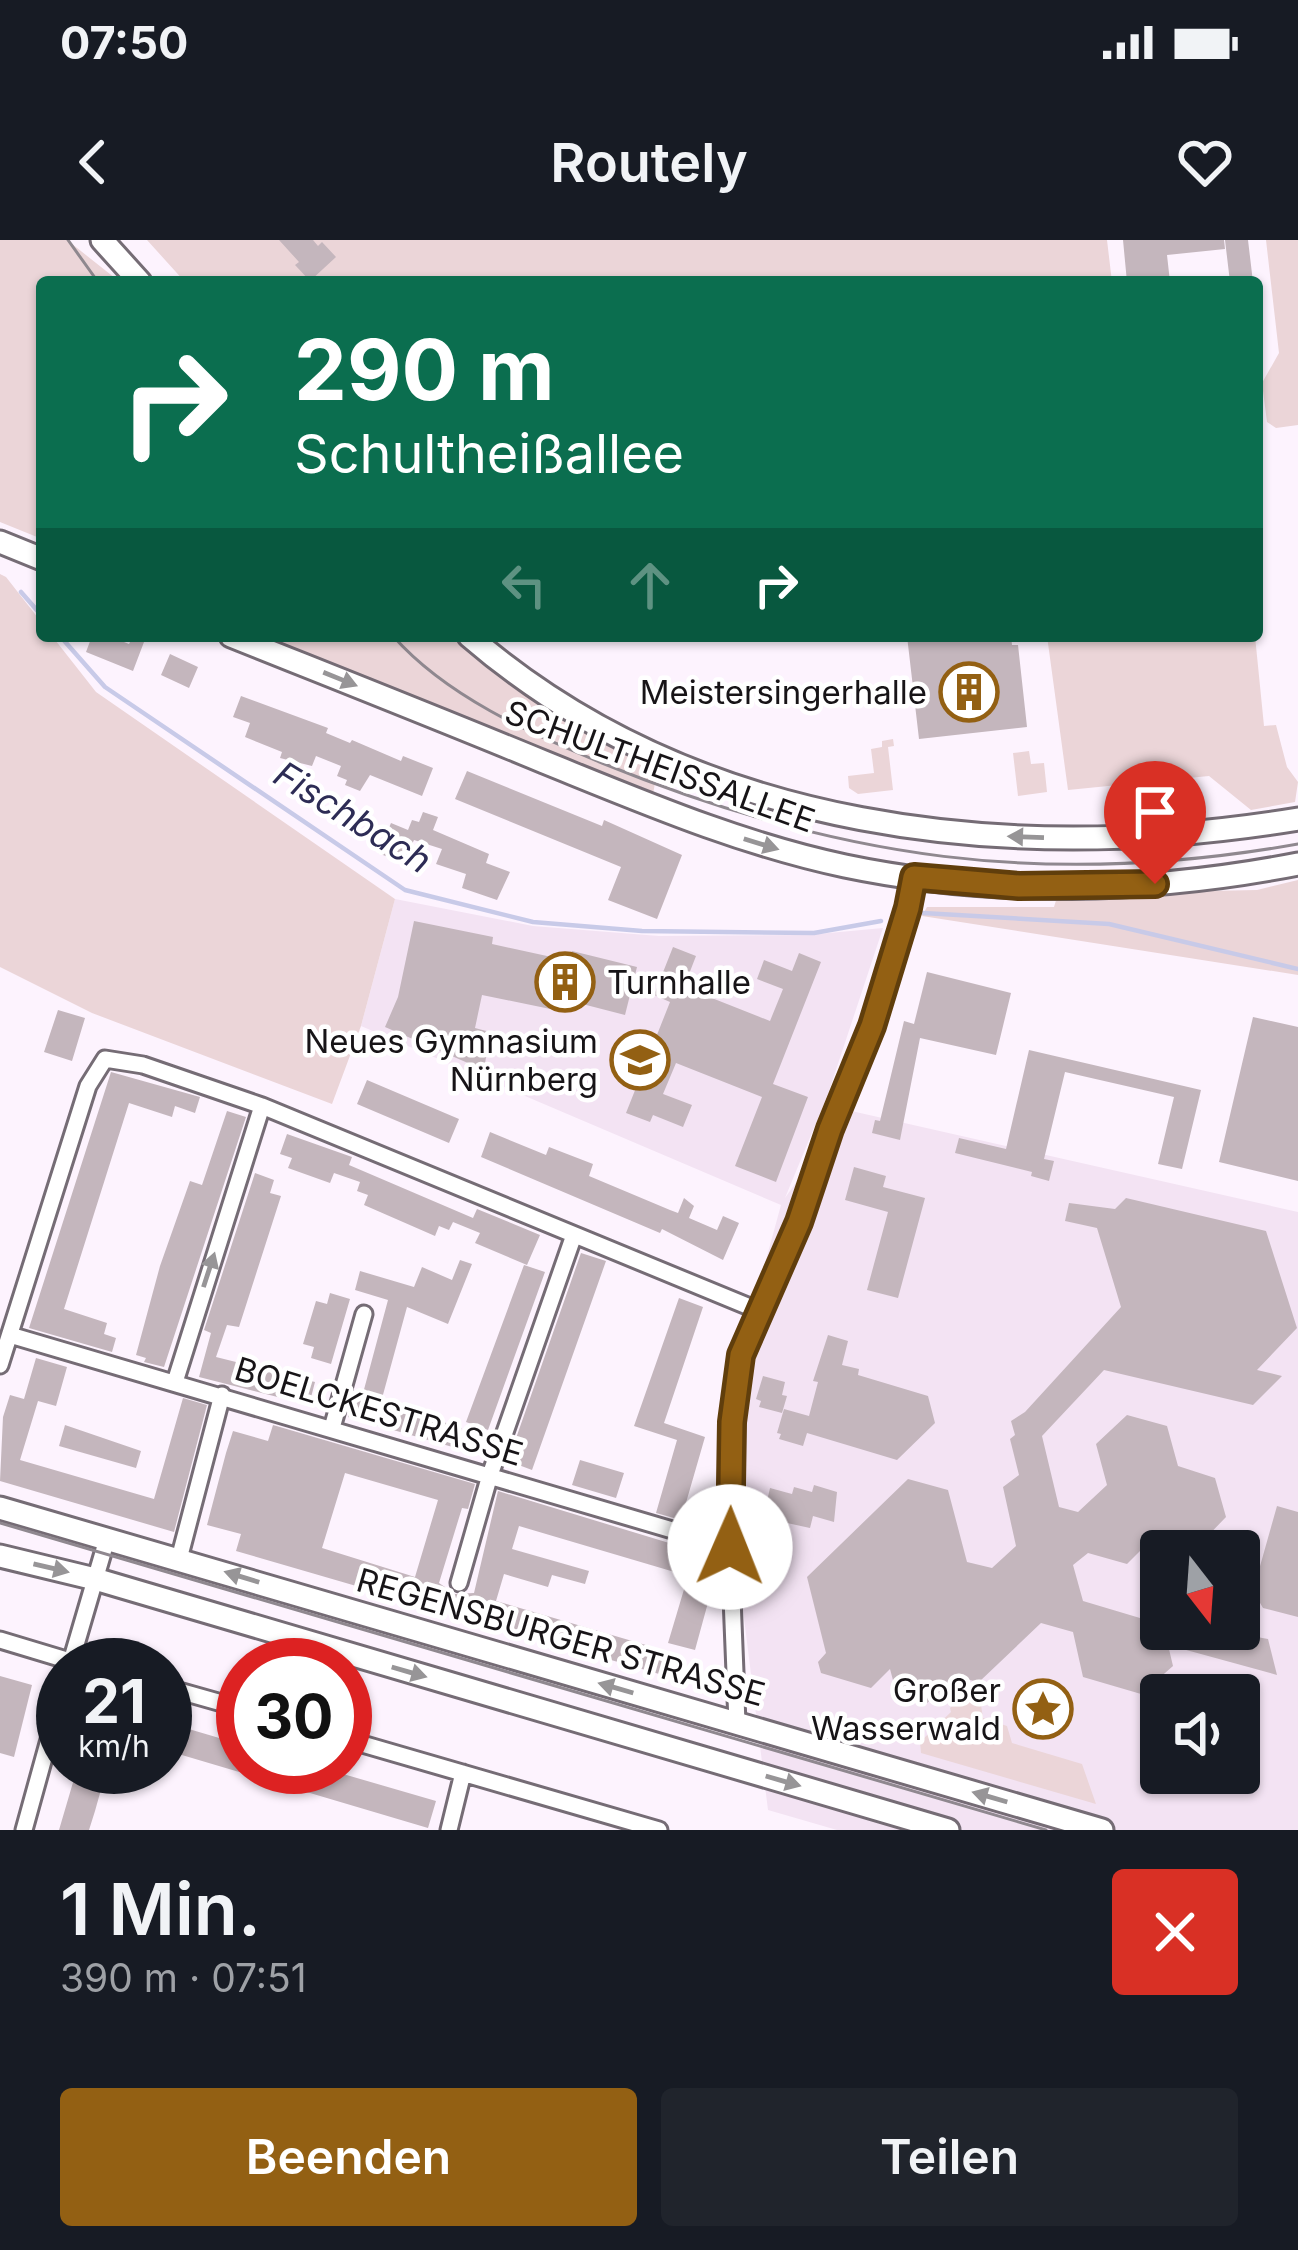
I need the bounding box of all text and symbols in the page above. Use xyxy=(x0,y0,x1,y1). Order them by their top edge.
text: 07:50 xyxy=(60,15,188,70)
icon: back xyxy=(60,129,126,195)
icon: heart xyxy=(1172,129,1238,195)
text: Routely xyxy=(550,130,748,195)
text: 290 m xyxy=(294,319,555,420)
icon: right xyxy=(96,324,252,480)
text: Schultheißallee xyxy=(294,421,684,486)
icon: left xyxy=(491,552,557,618)
icon: ahead xyxy=(617,552,683,618)
icon: right xyxy=(743,552,809,618)
building icon: Meistersingerhalle xyxy=(938,661,1000,723)
one-way arrow xyxy=(323,670,359,689)
place label: Meistersingerhalle xyxy=(640,672,927,712)
street label: SCHULTHEISSALLEE xyxy=(500,691,820,841)
water label: Fischbach xyxy=(266,751,440,883)
pin xyxy=(1104,761,1206,884)
icon: arrive xyxy=(1122,779,1188,845)
one-way arrow xyxy=(1006,827,1044,846)
one-way arrow xyxy=(743,836,780,854)
building icon: Turnhalle xyxy=(534,951,596,1013)
place label: Turnhalle xyxy=(607,962,751,1002)
place label: Neues Gymnasium Nürnberg xyxy=(305,1021,598,1099)
school or university icon: Neues Gymnasium Nürnberg xyxy=(609,1029,671,1091)
one-way arrow xyxy=(201,1251,220,1288)
street label: BOELCKESTRASSE xyxy=(230,1348,528,1474)
position arrow xyxy=(667,1484,793,1610)
north arrow xyxy=(1140,1530,1260,1650)
map controls xyxy=(1140,1530,1260,1794)
one-way arrow xyxy=(32,1559,69,1578)
street label: REGENSBURGER STRASSE xyxy=(352,1560,770,1714)
one-way arrow xyxy=(223,1567,260,1585)
speed limit sign: 30 xyxy=(216,1638,372,1794)
one-way arrow xyxy=(391,1664,428,1682)
text: 21 xyxy=(82,1665,146,1737)
place label: Großer Wasserwald xyxy=(811,1670,1001,1748)
button: sound xyxy=(1140,1674,1260,1794)
one-way arrow xyxy=(597,1678,634,1696)
place icon: Großer Wasserwald xyxy=(1012,1678,1074,1740)
text: km/h xyxy=(78,1728,150,1764)
one-way arrow xyxy=(765,1773,802,1791)
one-way arrow xyxy=(971,1787,1008,1805)
text: 1 Min. xyxy=(60,1865,261,1952)
button: close xyxy=(1112,1869,1238,1995)
text: 390 m · 07:51 xyxy=(60,1954,307,2001)
button: Beenden xyxy=(60,2088,637,2226)
button: Teilen xyxy=(661,2088,1238,2226)

